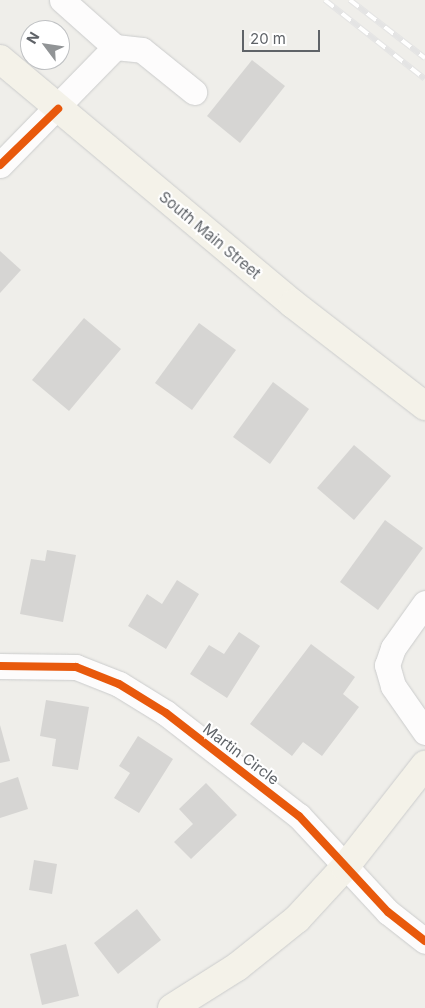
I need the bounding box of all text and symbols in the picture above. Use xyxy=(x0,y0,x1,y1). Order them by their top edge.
north arrow xyxy=(20,20,70,70)
scale bar xyxy=(245,20,322,52)
text: N xyxy=(23,29,43,46)
text: 20 m xyxy=(250,29,286,48)
street label: South Main Street xyxy=(156,187,264,283)
street label: Martin Circle xyxy=(199,720,283,788)

